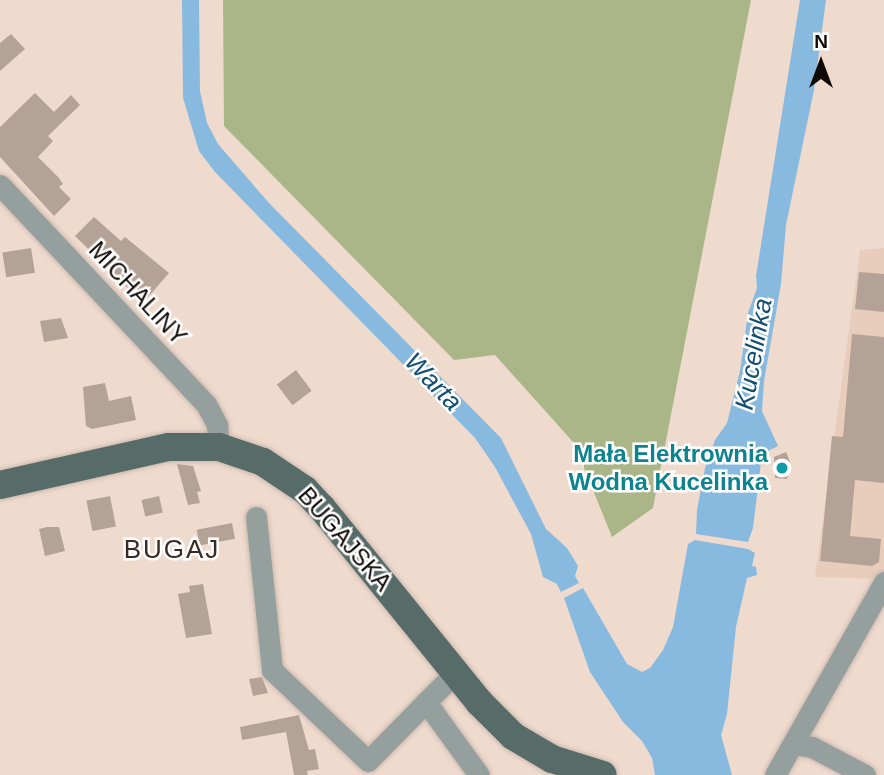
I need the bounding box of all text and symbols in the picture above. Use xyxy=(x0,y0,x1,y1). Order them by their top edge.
north arrow xyxy=(786,28,856,98)
text: N xyxy=(814,31,828,52)
street label: MICHALINY xyxy=(83,235,193,351)
water label: Kucelinka xyxy=(729,296,779,412)
water label: Warta xyxy=(398,346,468,418)
place label: Mała Elektrownia Wodna Kucelinka xyxy=(568,440,768,496)
marker: Mała Elektrownia Wodna Kucelinka xyxy=(774,460,790,476)
street label: BUGAJSKA xyxy=(292,481,398,597)
district label: BUGAJ xyxy=(124,534,220,566)

